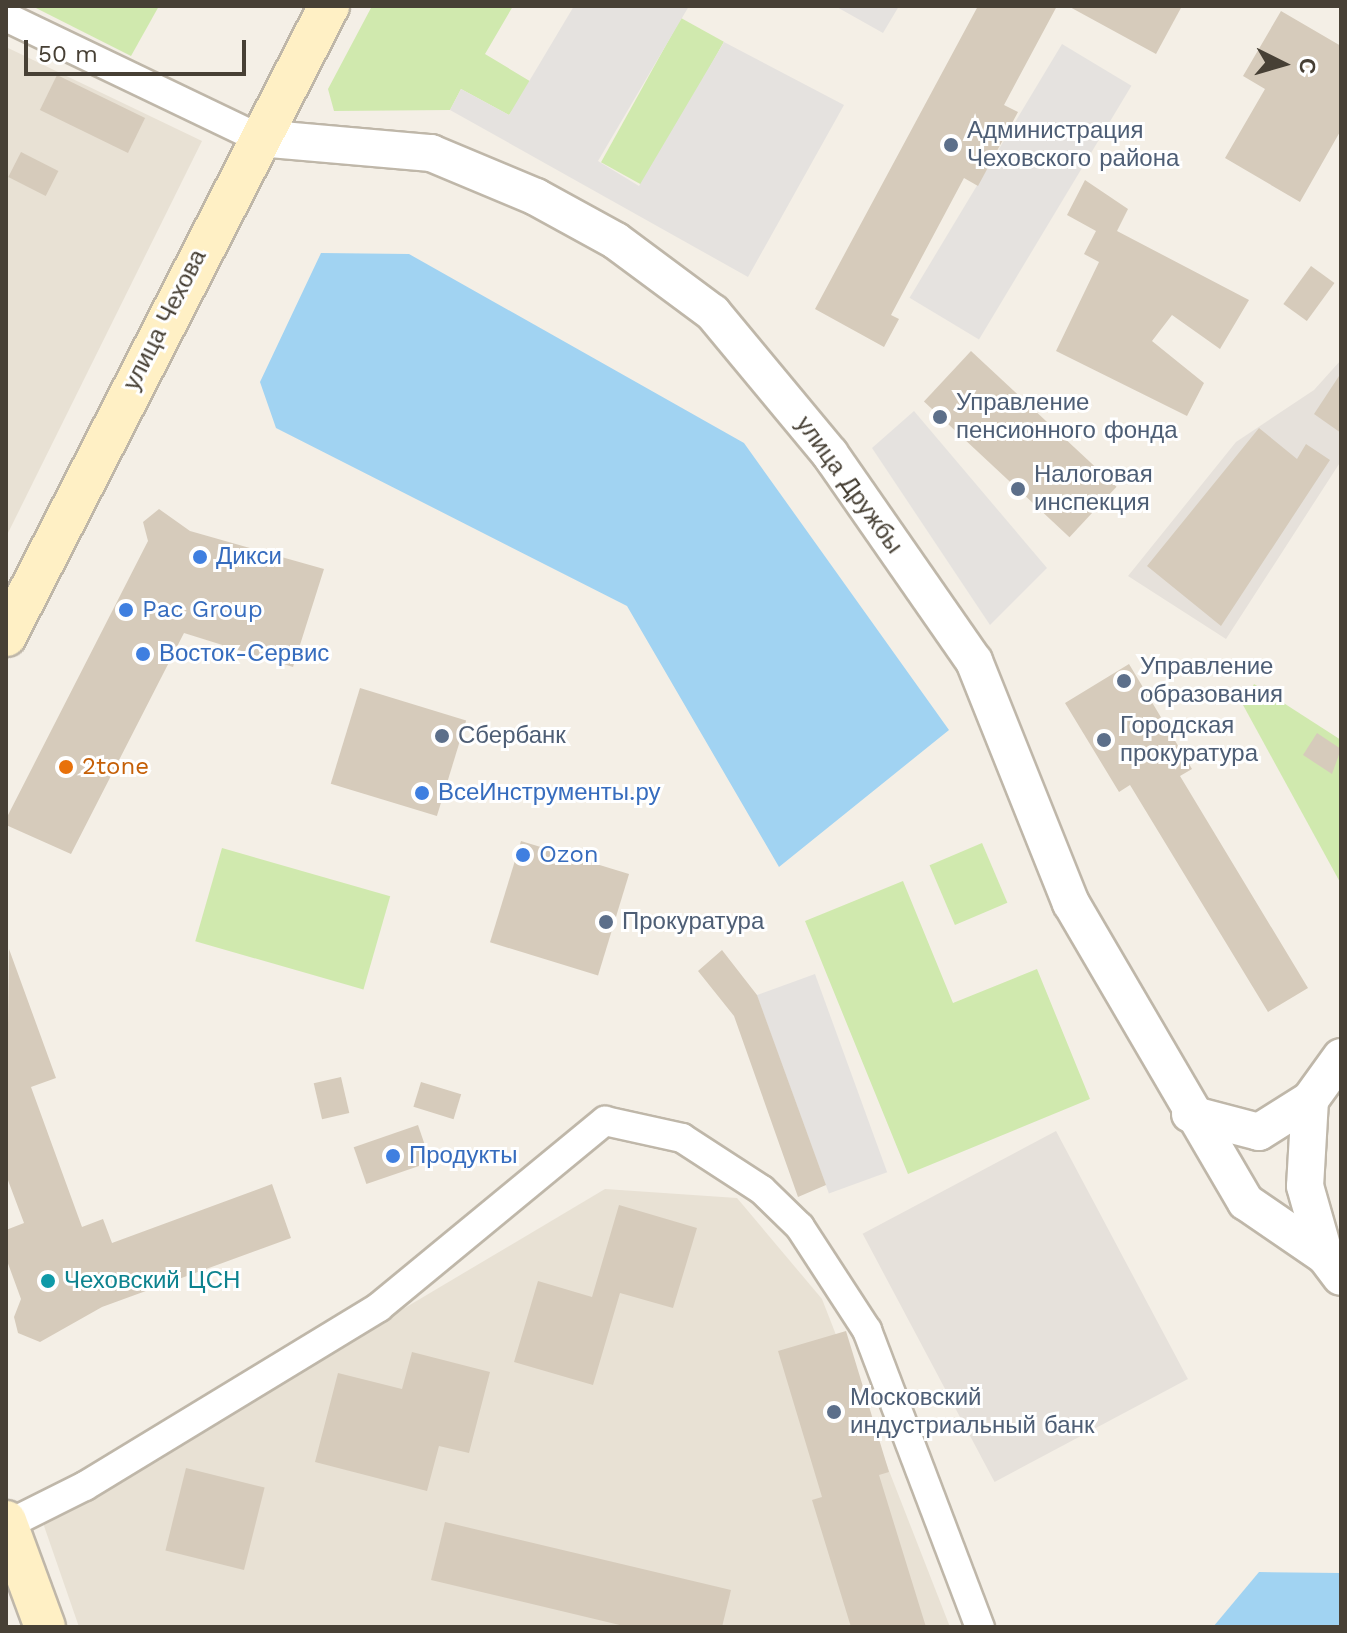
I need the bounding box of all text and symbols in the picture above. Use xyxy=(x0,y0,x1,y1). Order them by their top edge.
scale bar xyxy=(28,24,250,74)
north arrow xyxy=(1243,24,1323,104)
text: 50 m xyxy=(38,40,98,68)
text: С xyxy=(1294,57,1321,75)
place label: Администрация Чеховского района xyxy=(967,117,1179,173)
marker: Администрация Чеховского района xyxy=(942,136,960,154)
street label: улица Чехова xyxy=(117,245,213,395)
place label: Управление пенсионного фонда xyxy=(956,389,1178,445)
marker: Управление пенсионного фонда xyxy=(931,408,949,426)
street label: улица Дружбы xyxy=(789,411,909,559)
place label: Налоговая инспекция xyxy=(1034,461,1153,517)
marker: Налоговая инспекция xyxy=(1009,480,1027,498)
place label: Дикси xyxy=(216,543,282,571)
marker: Дикси xyxy=(191,548,209,566)
place label: Pac Group xyxy=(142,596,263,624)
marker: Pac Group xyxy=(117,601,135,619)
place label: Восток-Сервис xyxy=(159,640,329,668)
marker: Восток-Сервис xyxy=(134,645,152,663)
place label: Управление образования xyxy=(1140,653,1283,709)
marker: Управление образования xyxy=(1115,672,1133,690)
place label: Городская прокуратура xyxy=(1120,712,1258,768)
place label: Сбербанк xyxy=(458,722,566,750)
marker: Сбербанк xyxy=(433,727,451,745)
marker: Городская прокуратура xyxy=(1095,731,1113,749)
place label: 2tone xyxy=(82,753,149,781)
marker: 2tone xyxy=(57,758,75,776)
place label: ВсеИнструменты.ру xyxy=(438,779,660,807)
marker: ВсеИнструменты.ру xyxy=(413,784,431,802)
place label: Ozon xyxy=(539,841,599,869)
marker: Ozon xyxy=(514,846,532,864)
place label: Прокуратура xyxy=(622,908,764,936)
marker: Прокуратура xyxy=(597,913,615,931)
place label: Продукты xyxy=(409,1142,517,1170)
marker: Продукты xyxy=(384,1147,402,1165)
place label: Чеховский ЦСН xyxy=(64,1267,240,1295)
marker: Чеховский ЦСН xyxy=(39,1272,57,1290)
place label: Московский индустриальный банк xyxy=(850,1384,1094,1440)
marker: Московский индустриальный банк xyxy=(825,1403,843,1421)

